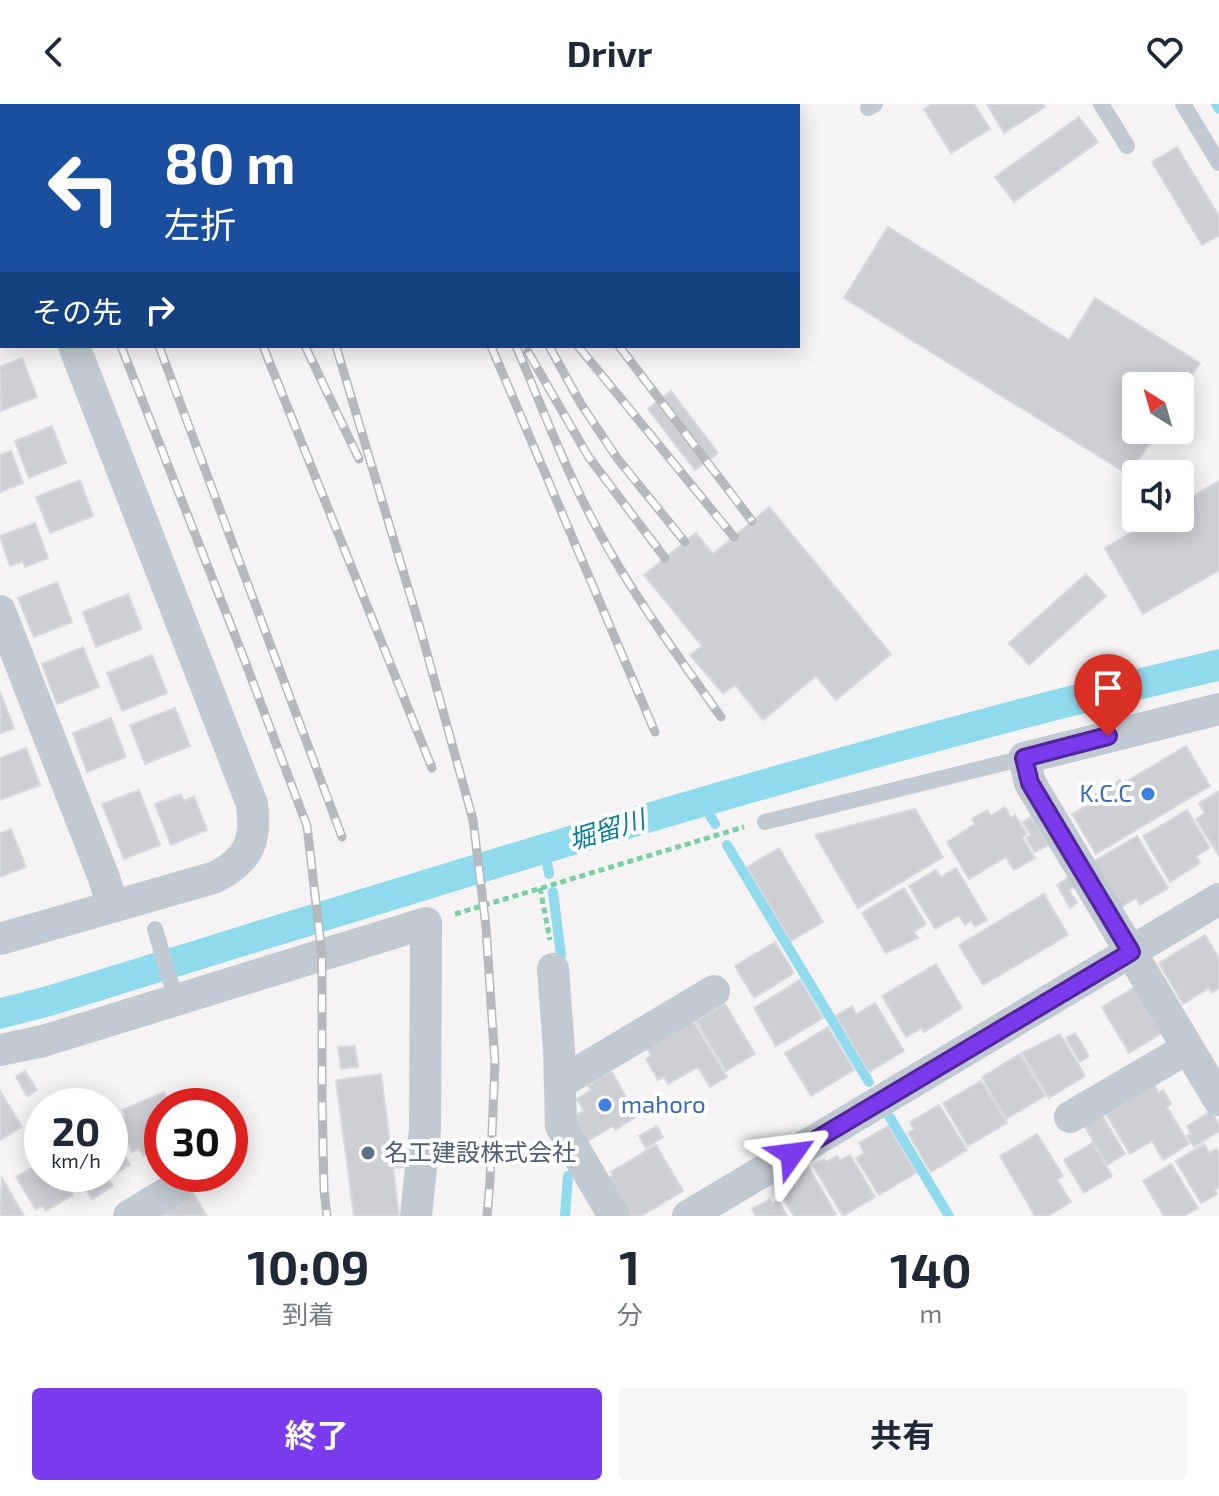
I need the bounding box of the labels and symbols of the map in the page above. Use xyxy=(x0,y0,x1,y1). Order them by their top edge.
north arrow xyxy=(1122,372,1194,444)
pin xyxy=(1074,654,1142,736)
place label: K.C.C xyxy=(1080,778,1132,807)
marker: K.C.C xyxy=(1139,785,1157,803)
water label: 堀留川 xyxy=(565,801,651,855)
speed limit sign: 30 xyxy=(144,1088,248,1192)
place label: mahoro xyxy=(621,1089,706,1118)
marker: mahoro xyxy=(596,1096,614,1114)
position arrow xyxy=(750,1112,834,1196)
place label: 名工建設株式会社 xyxy=(384,1137,576,1166)
marker: 名工建設株式会社 xyxy=(359,1144,377,1162)

